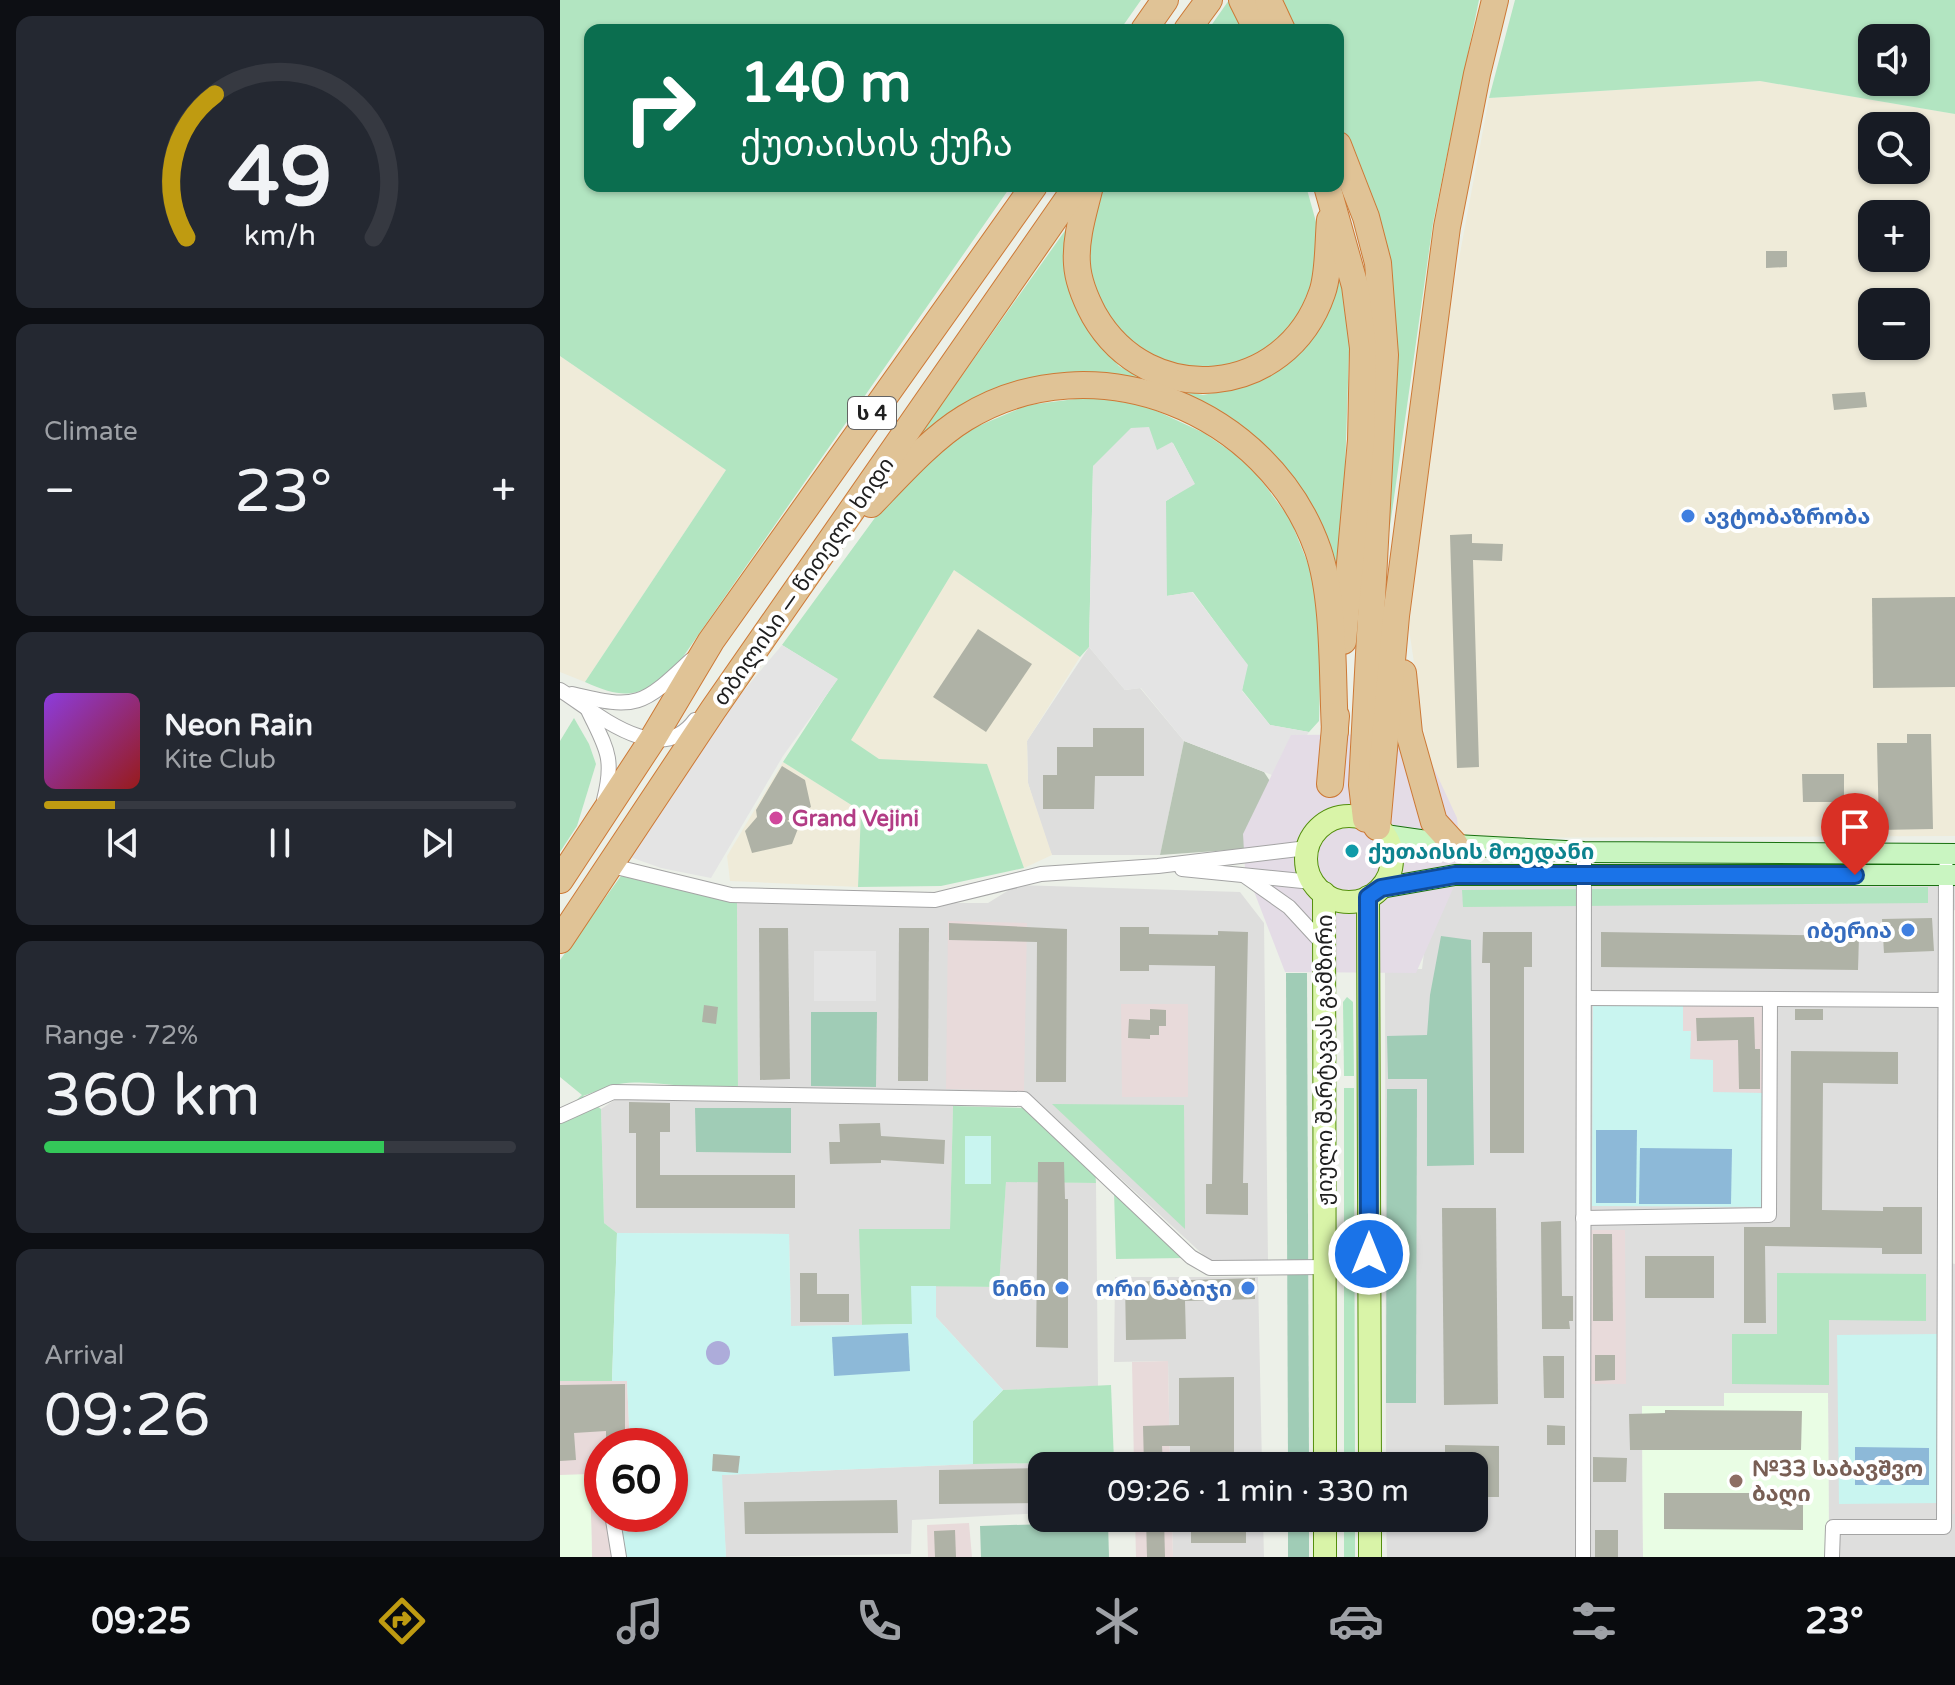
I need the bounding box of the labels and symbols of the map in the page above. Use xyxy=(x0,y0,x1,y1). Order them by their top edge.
road number: ს 4 xyxy=(848,397,896,429)
street label: თბილისი — წითელი ხიდი xyxy=(708,452,900,711)
place label: ავტობაზრობა xyxy=(1704,504,1870,530)
marker: ავტობაზრობა xyxy=(1679,507,1697,525)
pin xyxy=(1821,793,1889,875)
place label: Grand Vejini xyxy=(792,806,919,832)
marker: Grand Vejini xyxy=(767,809,785,827)
place label: ქუთაისის მოედანი xyxy=(1368,839,1594,865)
marker: ქუთაისის მოედანი xyxy=(1343,842,1361,860)
street label: ჟიული შარტავას გამზირი xyxy=(1312,914,1338,1206)
place label: იბერია xyxy=(1807,918,1892,944)
marker: იბერია xyxy=(1899,921,1917,939)
position arrow xyxy=(1327,1212,1411,1296)
place label: ნინი xyxy=(992,1276,1046,1302)
place label: ორი ნაბიჯი xyxy=(1096,1276,1232,1302)
marker: ნინი xyxy=(1053,1279,1071,1297)
marker: ორი ნაბიჯი xyxy=(1239,1279,1257,1297)
speed limit sign: 60 xyxy=(584,1428,688,1532)
place label: №33 საბავშვო ბაღი xyxy=(1752,1456,1923,1507)
marker: №33 საბავშვო ბაღი xyxy=(1727,1472,1745,1490)

